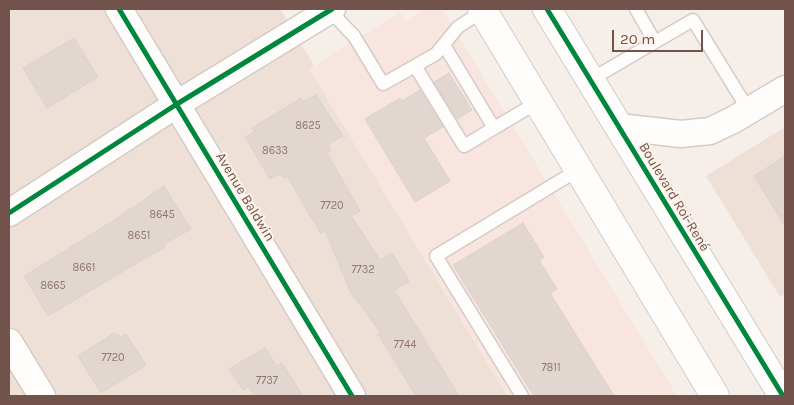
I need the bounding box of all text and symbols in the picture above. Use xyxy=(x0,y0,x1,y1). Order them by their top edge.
scale bar xyxy=(614,20,705,52)
text: 20 m xyxy=(620,30,655,48)
house number: 8625 xyxy=(295,119,321,133)
street label: Boulevard Roi-René xyxy=(635,140,713,254)
house number: 8633 xyxy=(262,144,288,158)
street label: Avenue Baldwin xyxy=(212,149,278,245)
house number: 7720 xyxy=(320,199,344,213)
house number: 8645 xyxy=(149,208,175,222)
house number: 8651 xyxy=(128,229,150,243)
house number: 8661 xyxy=(73,261,95,275)
house number: 7732 xyxy=(351,263,375,277)
house number: 8665 xyxy=(40,279,66,293)
house number: 7744 xyxy=(394,338,416,352)
house number: 7720 xyxy=(101,351,125,365)
house number: 7811 xyxy=(541,361,561,375)
house number: 7737 xyxy=(256,374,278,388)

